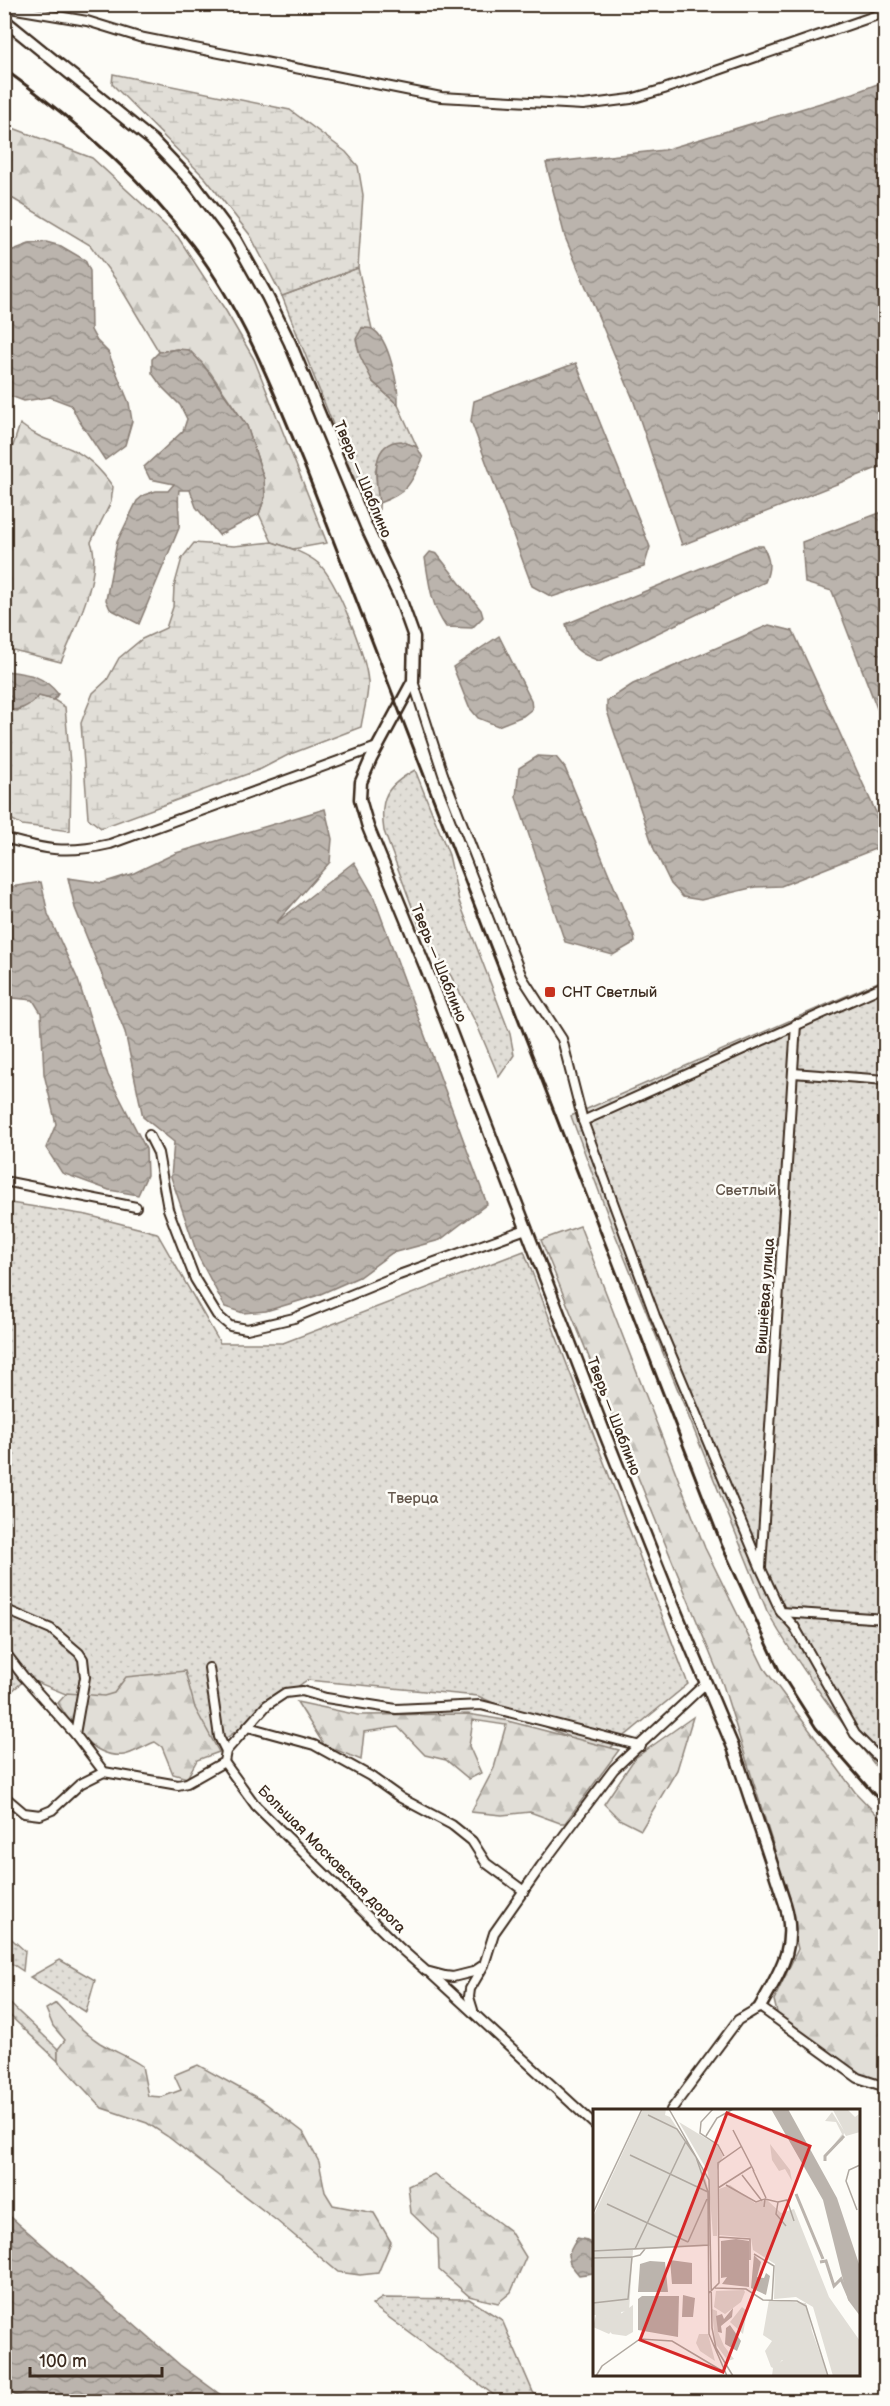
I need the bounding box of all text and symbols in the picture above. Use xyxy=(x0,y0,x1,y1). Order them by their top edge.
street label: Тверь — Шаблино xyxy=(329,418,396,541)
street label: Тверь — Шаблино xyxy=(406,901,471,1025)
place label: СНТ Светлый xyxy=(562,983,657,1002)
marker: СНТ Светлый xyxy=(543,985,557,999)
park label: Светлый xyxy=(715,1181,777,1200)
street label: Вишнёвая улица xyxy=(752,1237,779,1355)
street label: Тверь — Шаблино xyxy=(582,1354,645,1478)
park label: Тверца xyxy=(387,1489,439,1508)
street label: Большая Московская дорога xyxy=(254,1781,410,1938)
inset map xyxy=(593,2109,860,2376)
scale bar xyxy=(30,2340,162,2378)
text: 100 m xyxy=(39,2351,87,2372)

